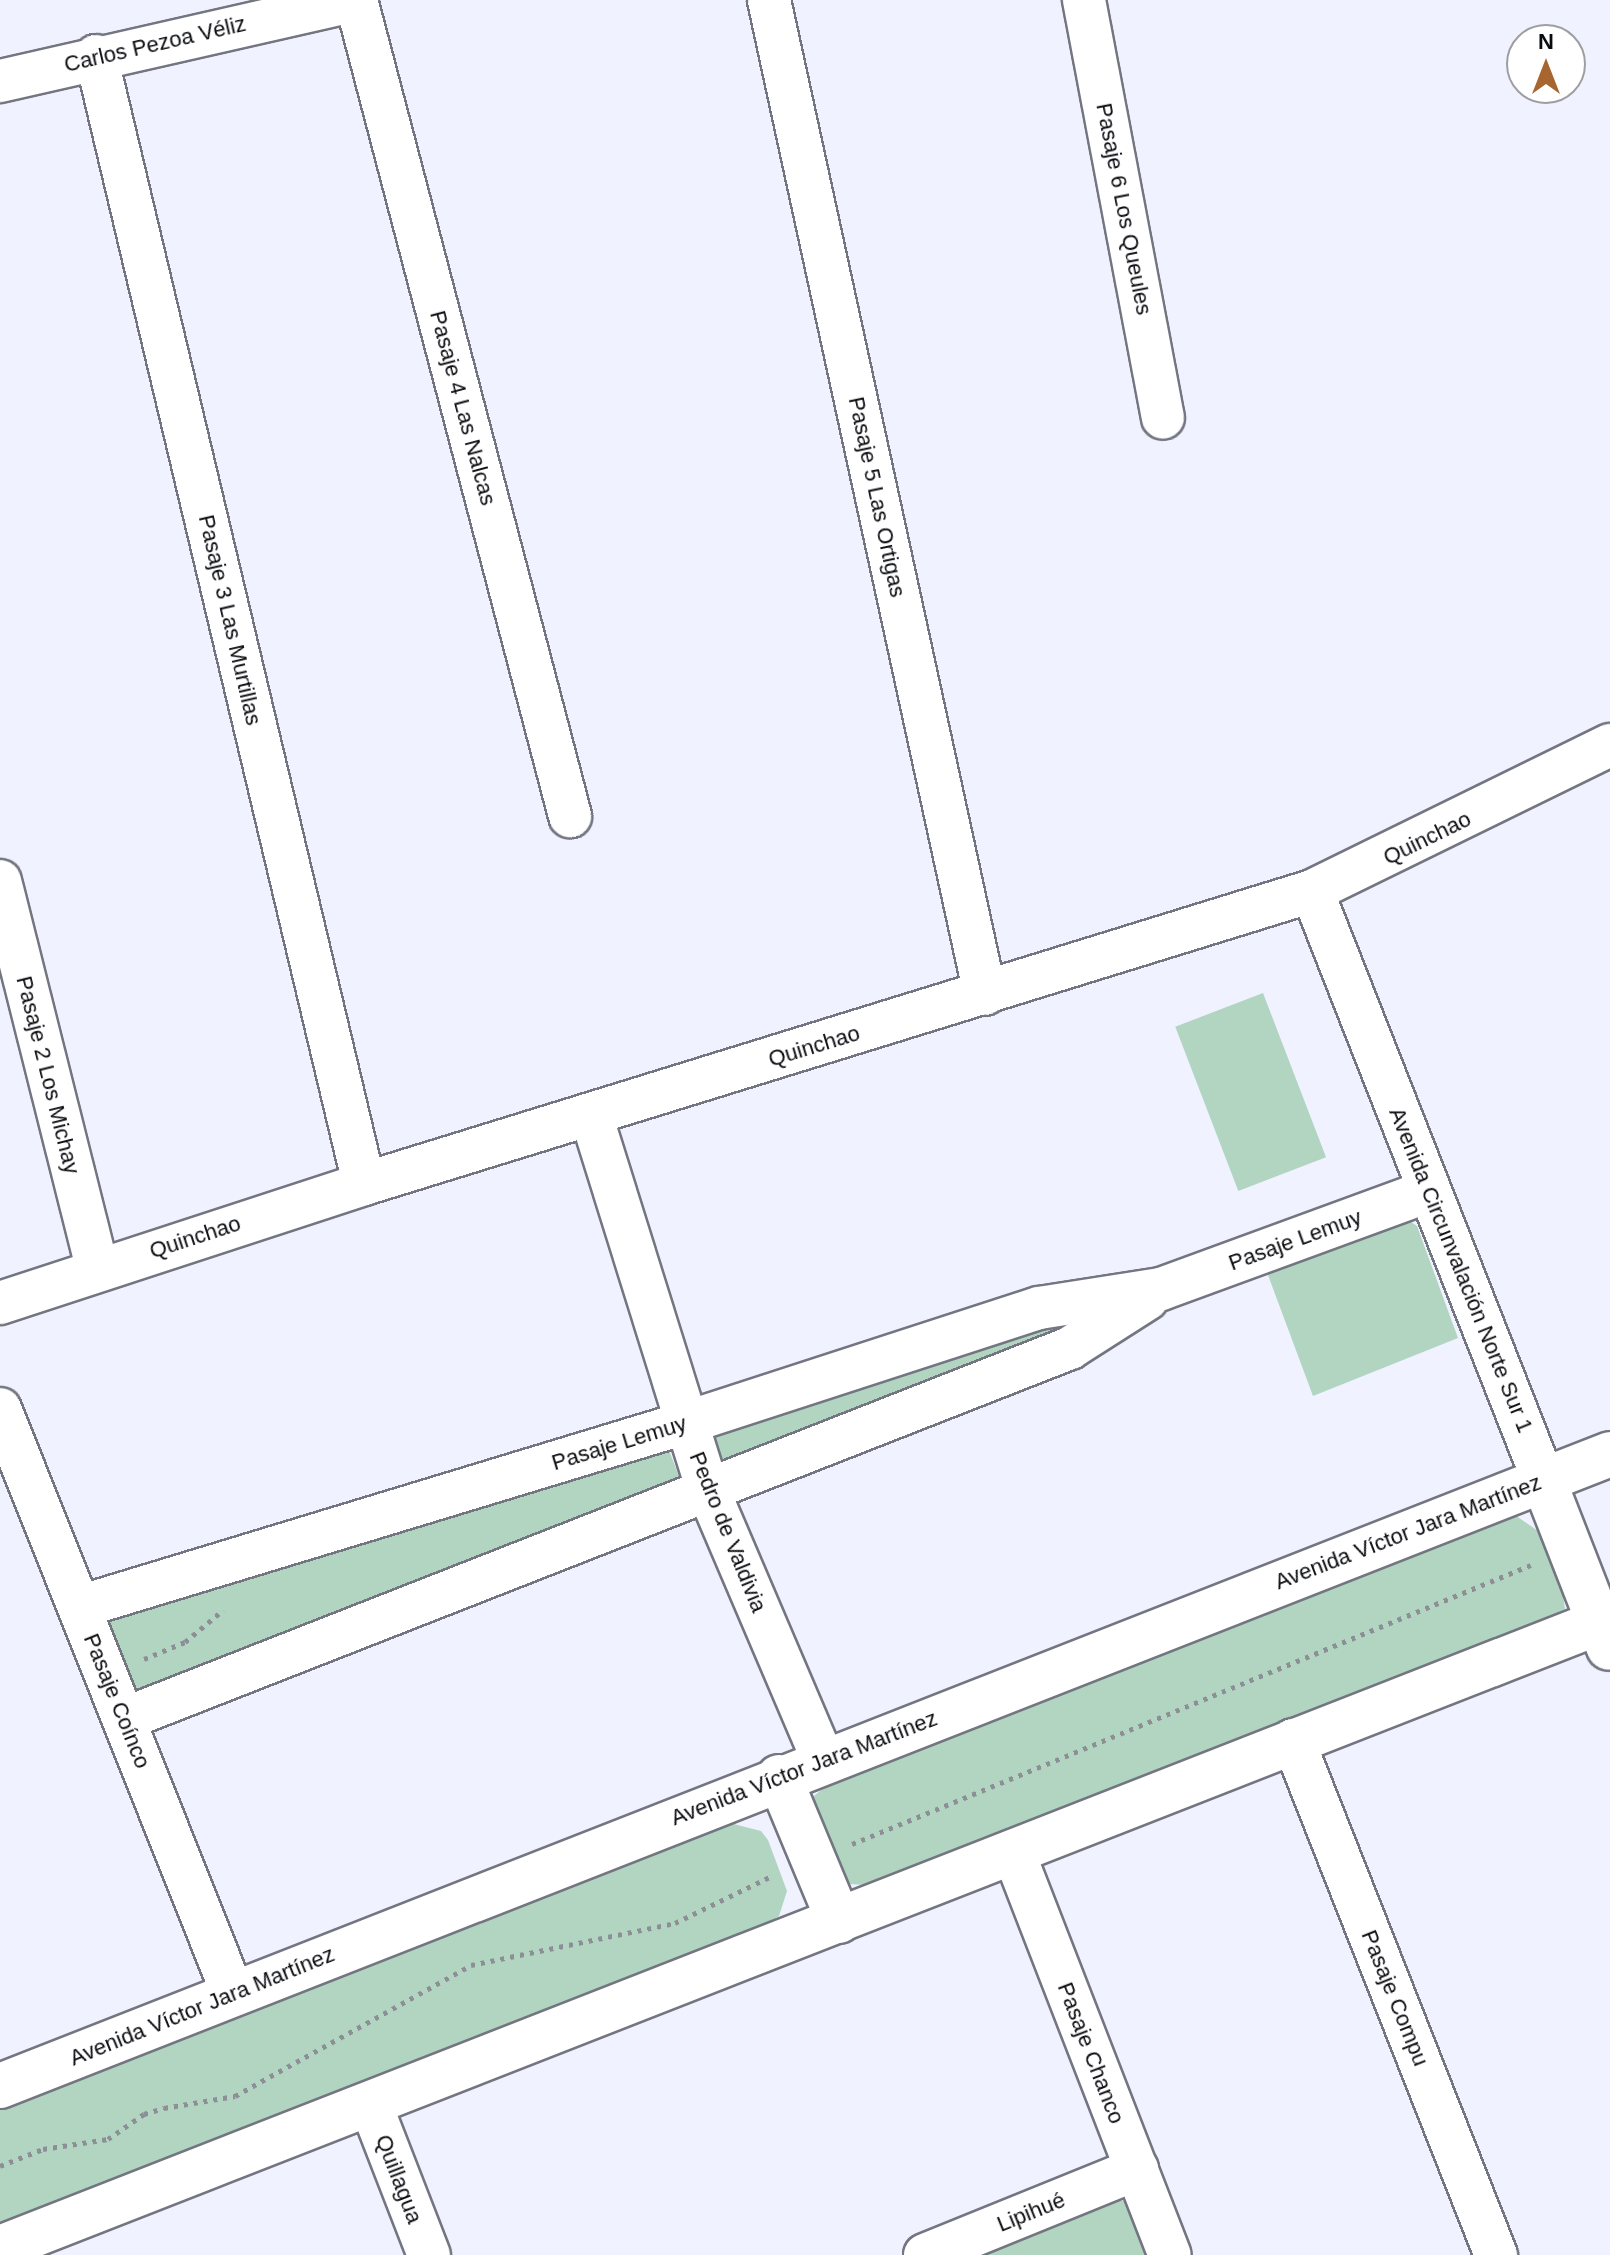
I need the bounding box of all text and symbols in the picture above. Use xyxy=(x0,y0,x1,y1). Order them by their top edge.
street label: Carlos Pezoa Véliz xyxy=(61,10,249,78)
north arrow xyxy=(1506,24,1586,104)
text: N xyxy=(1538,29,1554,54)
street label: Pasaje 6 Los Queules xyxy=(1091,101,1157,317)
street label: Pasaje 4 Las Nalcas xyxy=(424,308,502,508)
street label: Pasaje 5 Las Ortigas xyxy=(843,394,911,600)
street label: Pasaje 3 Las Murtillas xyxy=(193,512,267,728)
street label: Quinchao xyxy=(1379,805,1475,871)
street label: Pasaje 2 Los Michay xyxy=(11,973,85,1177)
street label: Quinchao xyxy=(765,1020,863,1072)
street label: Avenida Circunvalación Norte Sur 1 xyxy=(1384,1104,1538,1436)
street label: Pasaje Lemuy xyxy=(1225,1204,1365,1276)
street label: Quinchao xyxy=(146,1210,244,1264)
street label: Pasaje Lemuy xyxy=(548,1410,690,1476)
street label: Pedro de Valdivia xyxy=(684,1448,772,1616)
street label: Avenida Víctor Jara Martínez xyxy=(1271,1469,1545,1595)
street label: Pasaje Coínco xyxy=(78,1630,156,1772)
street label: Avenida Víctor Jara Martínez xyxy=(667,1705,941,1831)
street label: Pasaje Compu xyxy=(1356,1926,1434,2070)
street label: Avenida Víctor Jara Martínez xyxy=(66,1941,338,2071)
street label: Pasaje Chanco xyxy=(1052,1979,1130,2127)
street label: Quillagua xyxy=(370,2131,428,2227)
street label: Lipihué xyxy=(993,2186,1069,2238)

